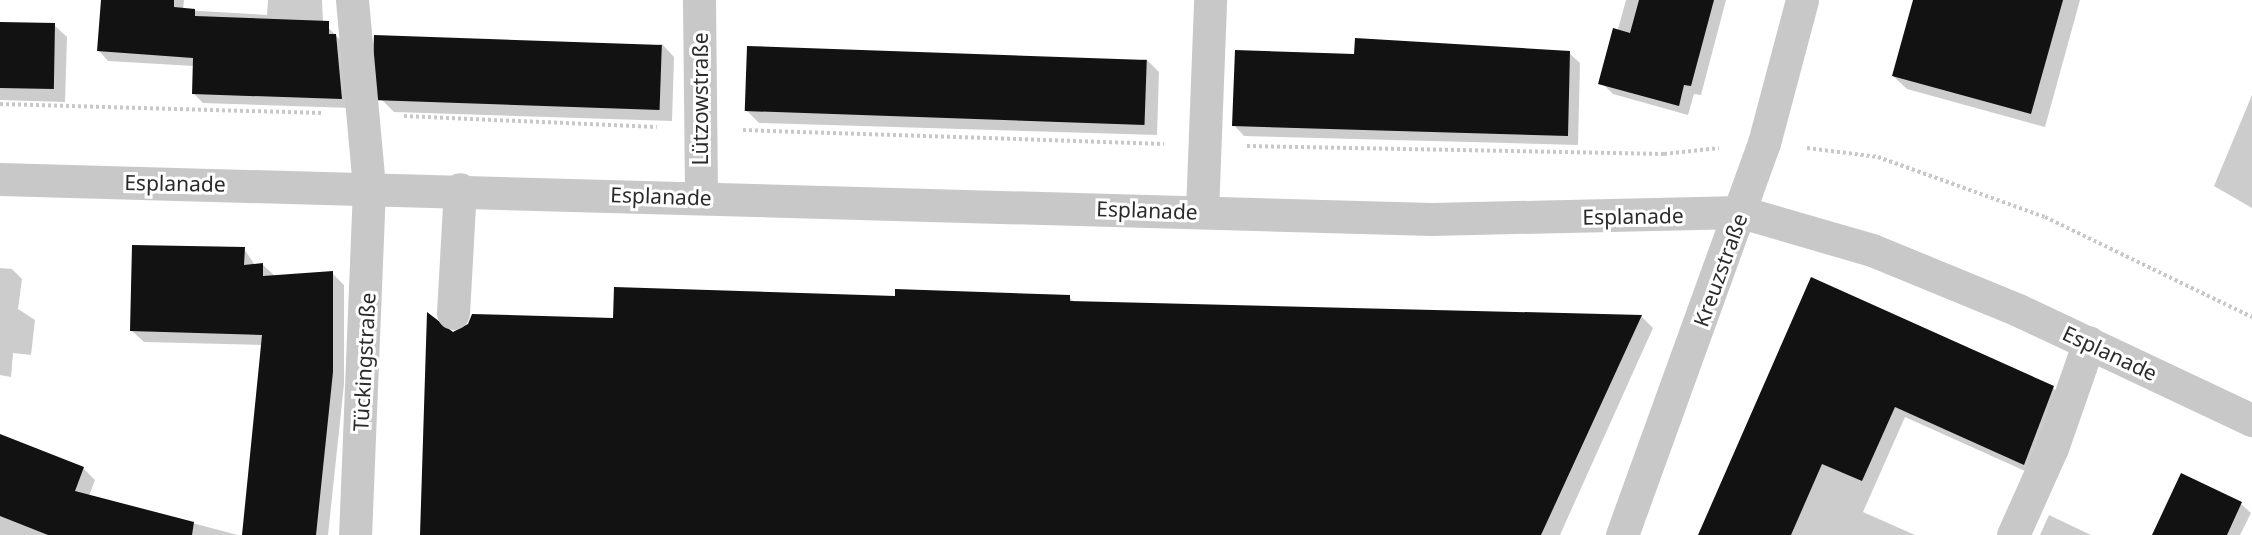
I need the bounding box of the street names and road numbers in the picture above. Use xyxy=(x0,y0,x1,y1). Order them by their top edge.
street label: Lützowstraße xyxy=(687,33,713,165)
street label: Esplanade xyxy=(124,170,226,196)
street label: Esplanade xyxy=(610,182,712,210)
street label: Esplanade xyxy=(1096,196,1198,224)
street label: Esplanade xyxy=(1582,203,1684,229)
street label: Kreuzstraße xyxy=(1688,210,1752,330)
street label: Tückingstraße xyxy=(348,292,380,432)
street label: Esplanade xyxy=(2059,320,2161,386)

